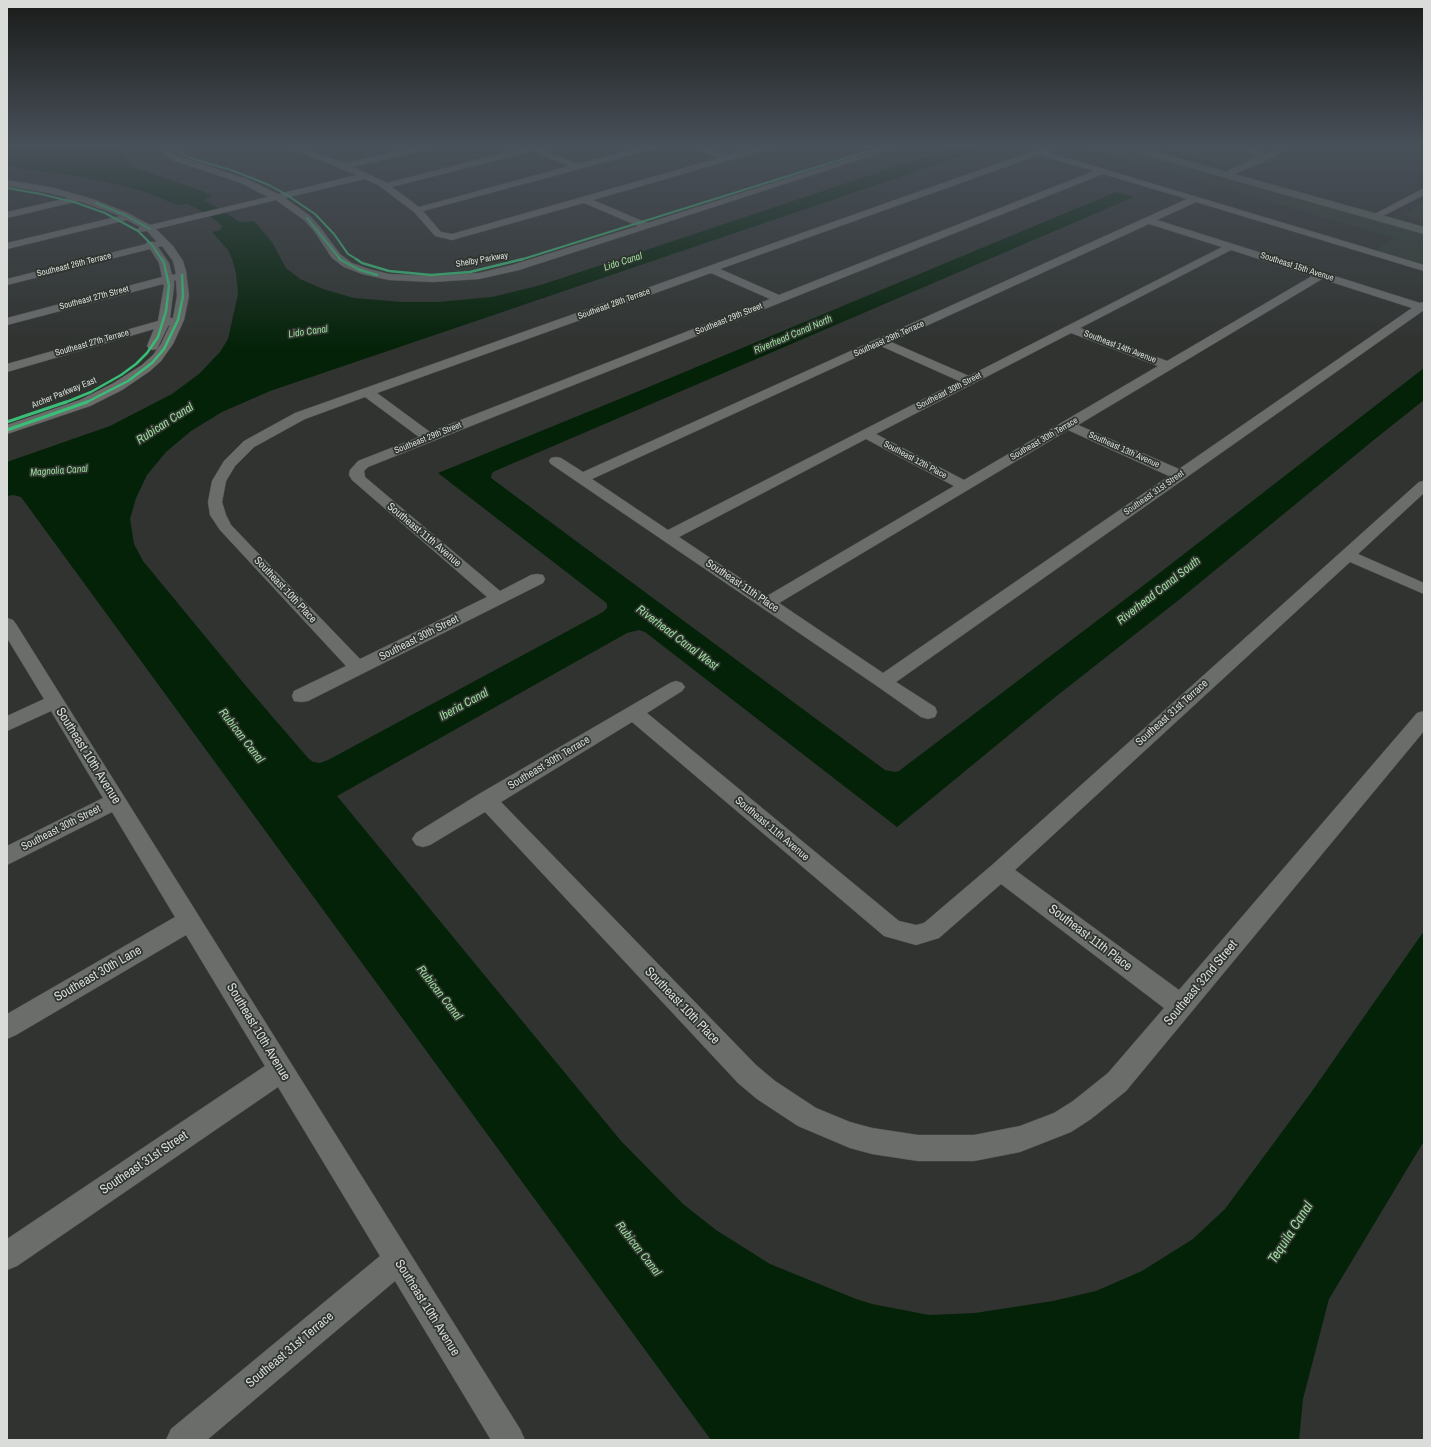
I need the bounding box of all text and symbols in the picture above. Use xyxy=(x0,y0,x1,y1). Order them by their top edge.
street label: Shelby Parkway xyxy=(455,250,509,270)
water label: Lido Canal xyxy=(602,250,644,274)
street label: Southeast 15th Avenue xyxy=(1259,250,1335,284)
street label: Southeast 26th Terrace xyxy=(36,251,112,279)
street label: Southeast 27th Street xyxy=(58,284,130,312)
street label: Southeast 28th Terrace xyxy=(576,286,652,322)
street label: Southeast 29th Street xyxy=(694,301,764,337)
water label: Riverhead Canal North xyxy=(752,313,834,357)
street label: Southeast 29th Terrace xyxy=(852,319,926,359)
water label: Lido Canal xyxy=(288,323,328,341)
street label: Southeast 27th Terrace xyxy=(54,327,130,359)
street label: Southeast 14th Avenue xyxy=(1082,328,1158,366)
street label: Southeast 30th Street xyxy=(915,370,983,412)
street label: Archer Parkway East xyxy=(30,375,98,411)
water label: Rubican Canal xyxy=(134,400,196,448)
street label: Southeast 30th Terrace xyxy=(1008,415,1080,463)
street label: Southeast 29th Street xyxy=(393,420,463,456)
street label: Southeast 13th Avenue xyxy=(1087,429,1161,471)
street label: Southeast 12th Place xyxy=(881,439,949,481)
water label: Magnolia Canal xyxy=(30,463,88,479)
street label: Southeast 31st Street xyxy=(1122,468,1186,518)
street label: Southeast 11th Avenue xyxy=(384,500,464,570)
street label: Southeast 10th Place xyxy=(251,554,319,626)
water label: Riverhead Canal South xyxy=(1114,554,1204,628)
street label: Southeast 11th Place xyxy=(703,557,781,615)
water label: Riverhead Canal West xyxy=(633,603,721,673)
street label: Southeast 30th Street xyxy=(377,612,461,664)
street label: Southeast 31st Terrace xyxy=(1133,677,1211,749)
water label: Iberia Canal xyxy=(437,686,491,724)
street label: Southeast 10th Avenue xyxy=(52,705,124,807)
water label: Rubican Canal xyxy=(215,706,267,766)
street label: Southeast 30th Terrace xyxy=(506,733,592,793)
street label: Southeast 11th Avenue xyxy=(732,794,812,864)
street label: Southeast 30th Street xyxy=(19,802,103,854)
street label: Southeast 11th Place xyxy=(1045,902,1135,974)
street label: Southeast 32nd Street xyxy=(1161,937,1241,1029)
street label: Southeast 30th Lane xyxy=(51,943,145,1005)
water label: Rubican Canal xyxy=(413,963,465,1023)
street label: Southeast 10th Place xyxy=(641,964,723,1048)
street label: Southeast 10th Avenue xyxy=(223,981,293,1083)
street label: Southeast 31st Street xyxy=(97,1128,191,1198)
water label: Tequila Canal xyxy=(1265,1199,1317,1267)
water label: Rubican Canal xyxy=(612,1219,664,1279)
street label: Southeast 10th Avenue xyxy=(391,1257,463,1359)
street label: Southeast 31st Terrace xyxy=(243,1309,337,1391)

